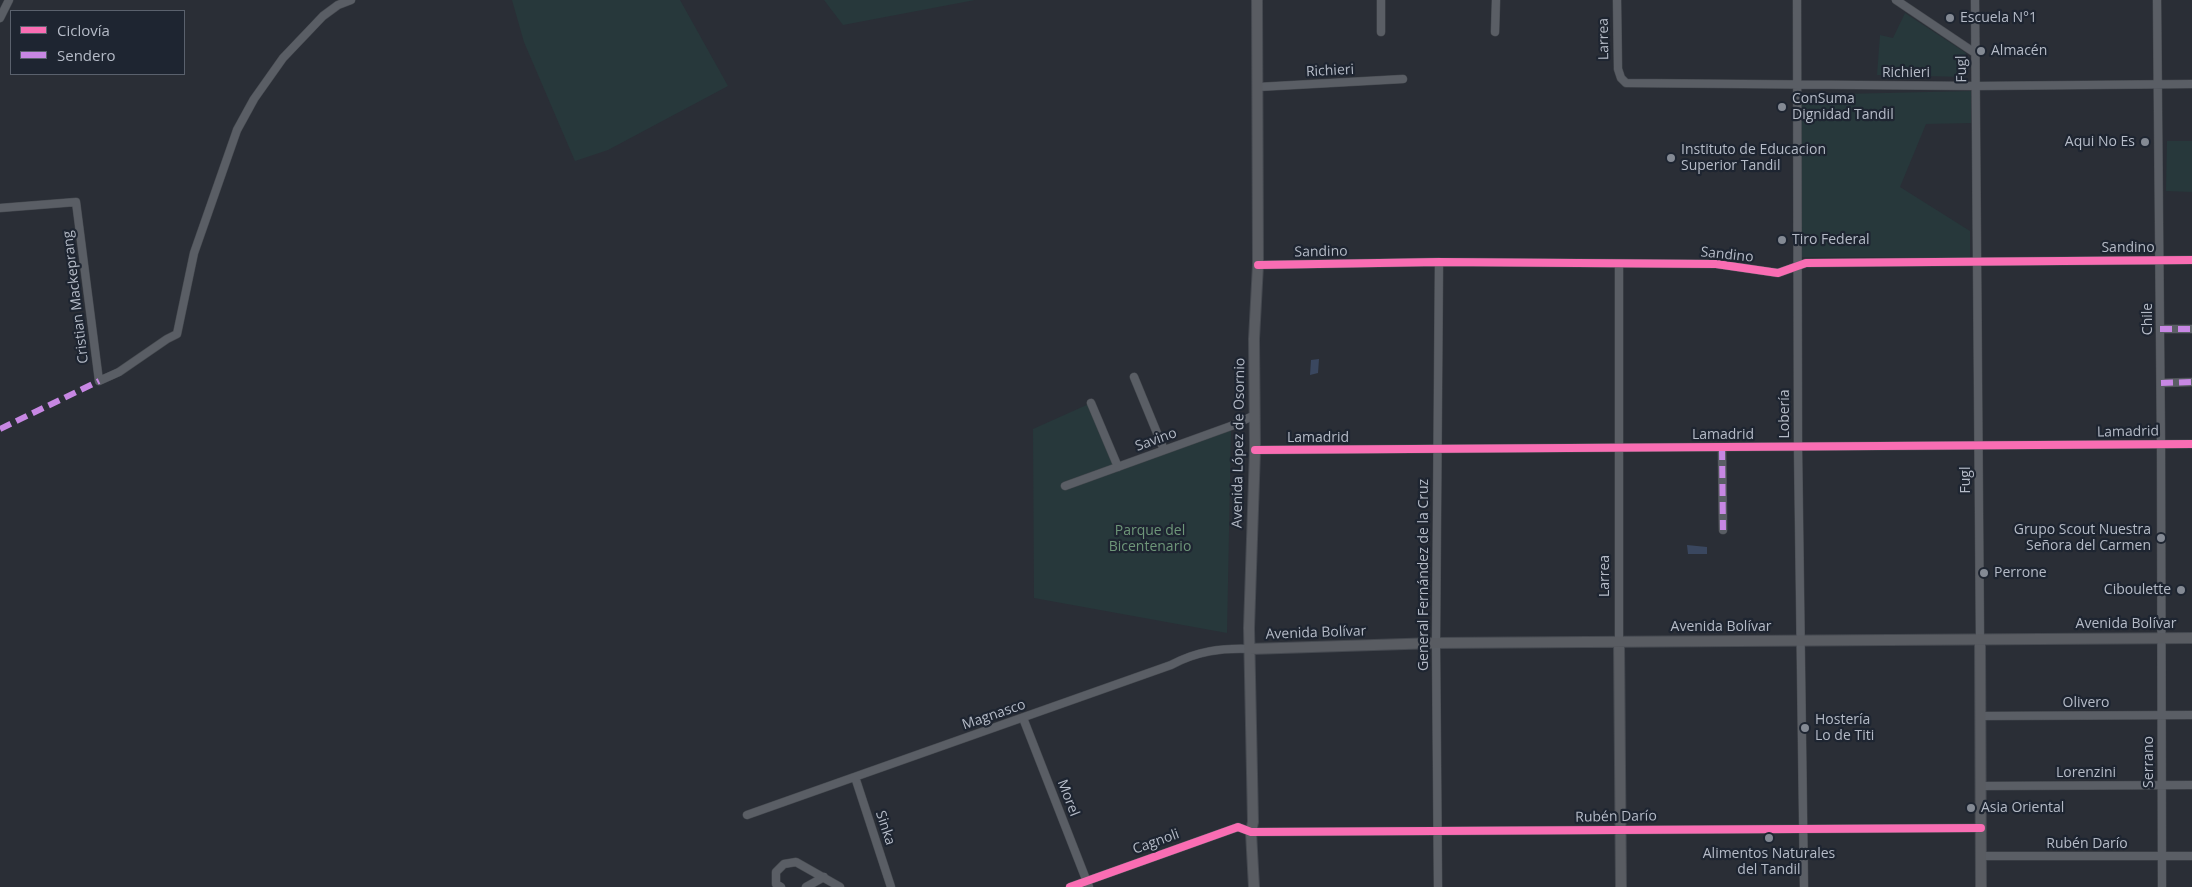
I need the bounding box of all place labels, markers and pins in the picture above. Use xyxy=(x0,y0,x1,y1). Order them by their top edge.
place label: Escuela N°1 xyxy=(1960,10,2037,26)
marker: Escuela N°1 xyxy=(1944,12,1956,24)
place label: Almacén xyxy=(1991,43,2047,59)
marker: Almacén xyxy=(1975,45,1987,57)
place label: ConSuma Dignidad Tandil xyxy=(1792,91,1894,124)
marker: ConSuma Dignidad Tandil xyxy=(1776,101,1788,113)
place label: Aqui No Es xyxy=(2065,134,2135,150)
marker: Aqui No Es xyxy=(2139,136,2151,148)
place label: Instituto de Educacion Superior Tandil xyxy=(1681,142,1826,174)
marker: Instituto de Educacion Superior Tandil xyxy=(1665,152,1677,164)
place label: Tiro Federal xyxy=(1792,232,1870,248)
marker: Tiro Federal xyxy=(1776,234,1788,246)
place label: Grupo Scout Nuestra Señora del Carmen xyxy=(2014,522,2151,554)
marker: Grupo Scout Nuestra Señora del Carmen xyxy=(2155,532,2167,544)
place label: Perrone xyxy=(1994,565,2047,581)
marker: Perrone xyxy=(1978,567,1990,579)
place label: Ciboulette xyxy=(2104,582,2171,598)
marker: Ciboulette xyxy=(2175,584,2187,596)
place label: Hostería Lo de Titi xyxy=(1815,712,1874,744)
marker: Hostería Lo de Titi xyxy=(1799,722,1811,734)
place label: Asia Oriental xyxy=(1981,800,2064,816)
marker: Asia Oriental xyxy=(1965,802,1977,814)
marker: Alimentos Naturales del Tandil xyxy=(1763,832,1775,844)
place label: Alimentos Naturales del Tandil xyxy=(1703,846,1835,879)

